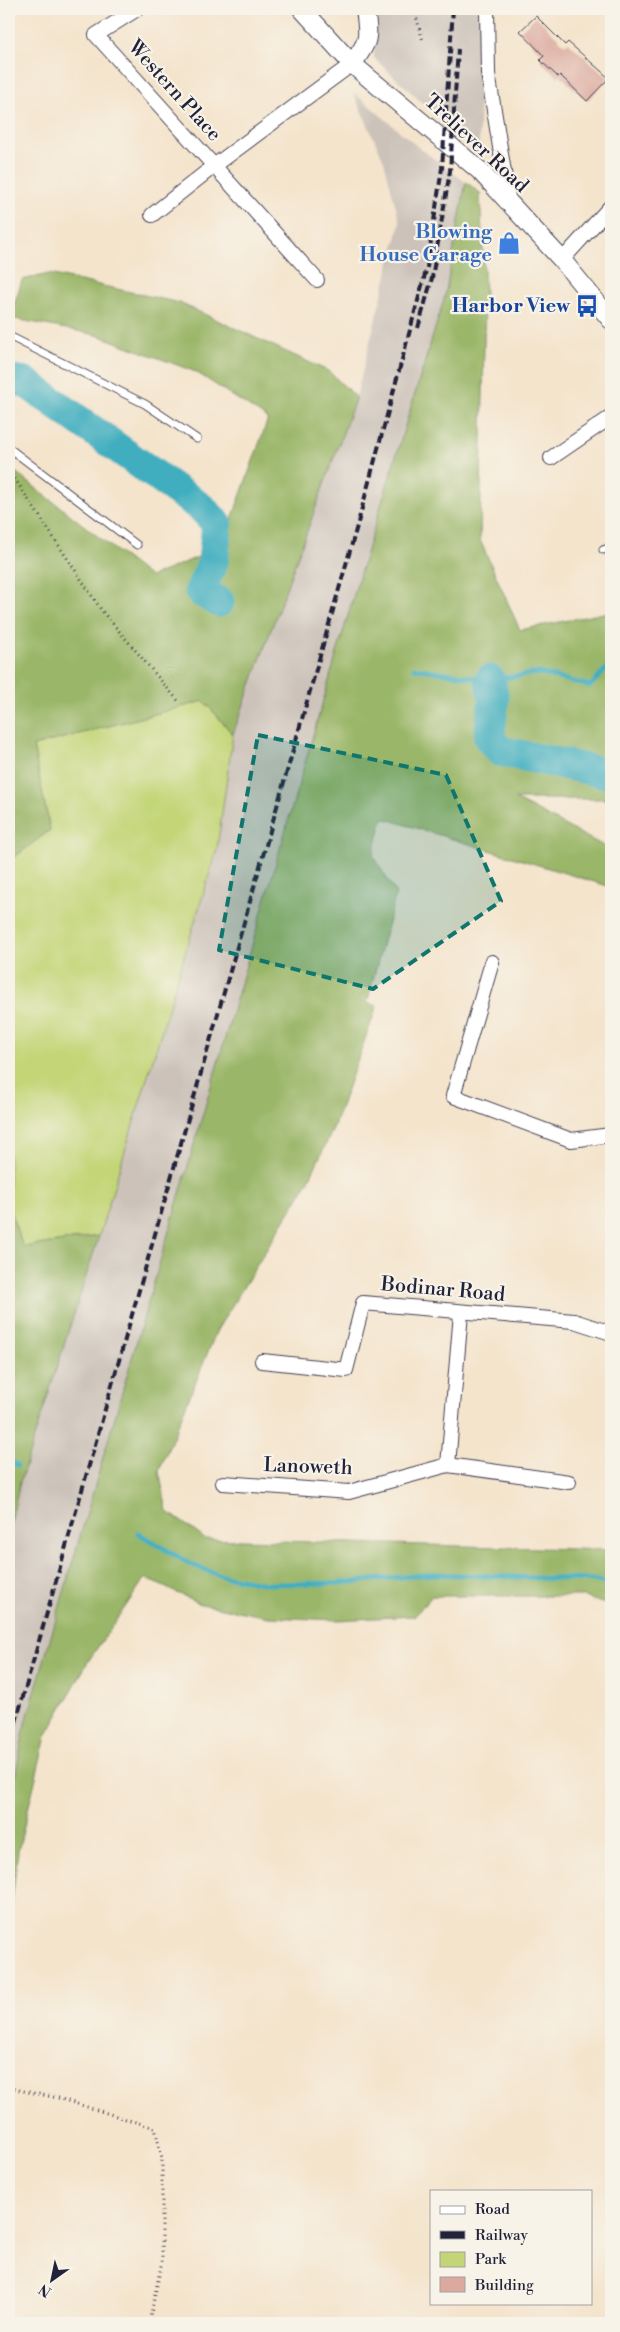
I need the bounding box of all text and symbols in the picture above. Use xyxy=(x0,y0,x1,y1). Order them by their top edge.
street label: Western Place xyxy=(121,34,226,147)
street label: Treliever Road xyxy=(419,89,534,199)
place label: Blowing House Garage xyxy=(359,220,493,268)
shop icon: Blowing House Garage xyxy=(496,230,522,256)
bus stop icon: Harbor View xyxy=(574,293,600,319)
place label: Harbor View xyxy=(452,294,571,319)
street label: Bodinar Road xyxy=(379,1272,507,1308)
street label: Lanoweth xyxy=(263,1453,353,1481)
legend xyxy=(430,2190,592,2304)
text: Road xyxy=(475,2200,510,2219)
text: Railway xyxy=(475,2226,529,2245)
text: Park xyxy=(475,2250,507,2269)
north arrow xyxy=(28,2254,78,2304)
text: Building xyxy=(474,2276,534,2295)
text: N xyxy=(36,2279,55,2301)

